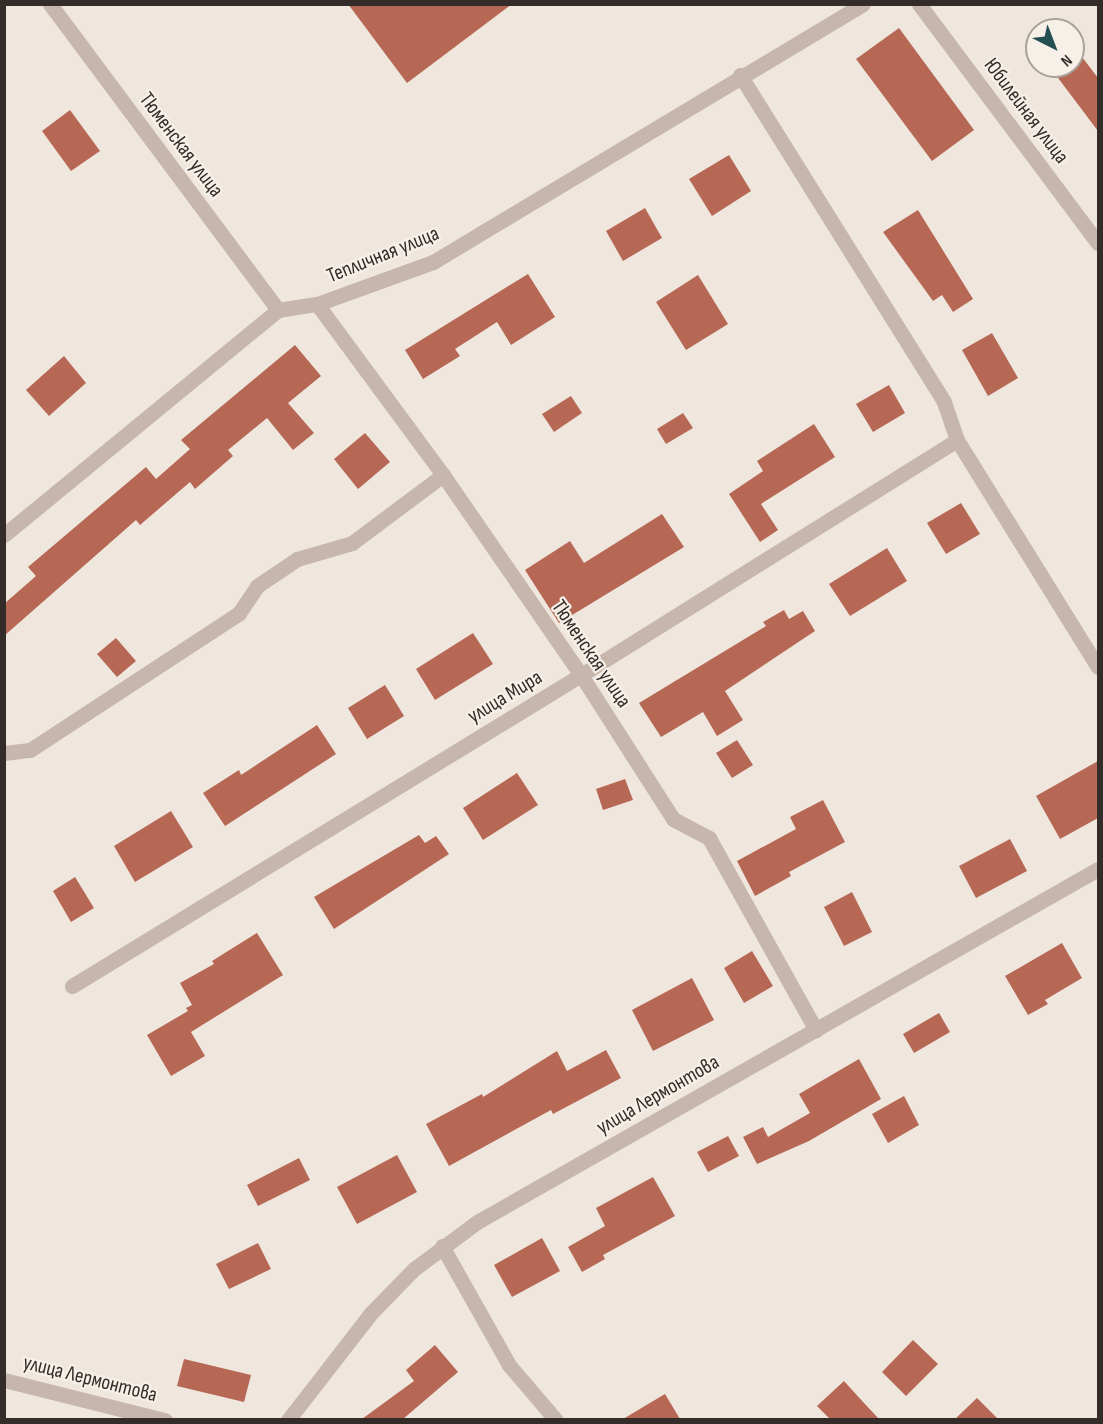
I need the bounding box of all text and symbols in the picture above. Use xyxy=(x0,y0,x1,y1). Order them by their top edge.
north arrow xyxy=(1025,18,1085,78)
text: N xyxy=(1057,50,1076,70)
street label: Юбилейная улица xyxy=(978,53,1074,169)
street label: Тюменская улица xyxy=(133,88,229,202)
street label: Тепличная улица xyxy=(323,221,443,289)
street label: Тюменская улица xyxy=(546,595,636,713)
street label: улица Мира xyxy=(463,665,547,729)
street label: улица Лермонтова xyxy=(592,1050,724,1140)
street label: улица Лермонтова xyxy=(20,1350,160,1408)

